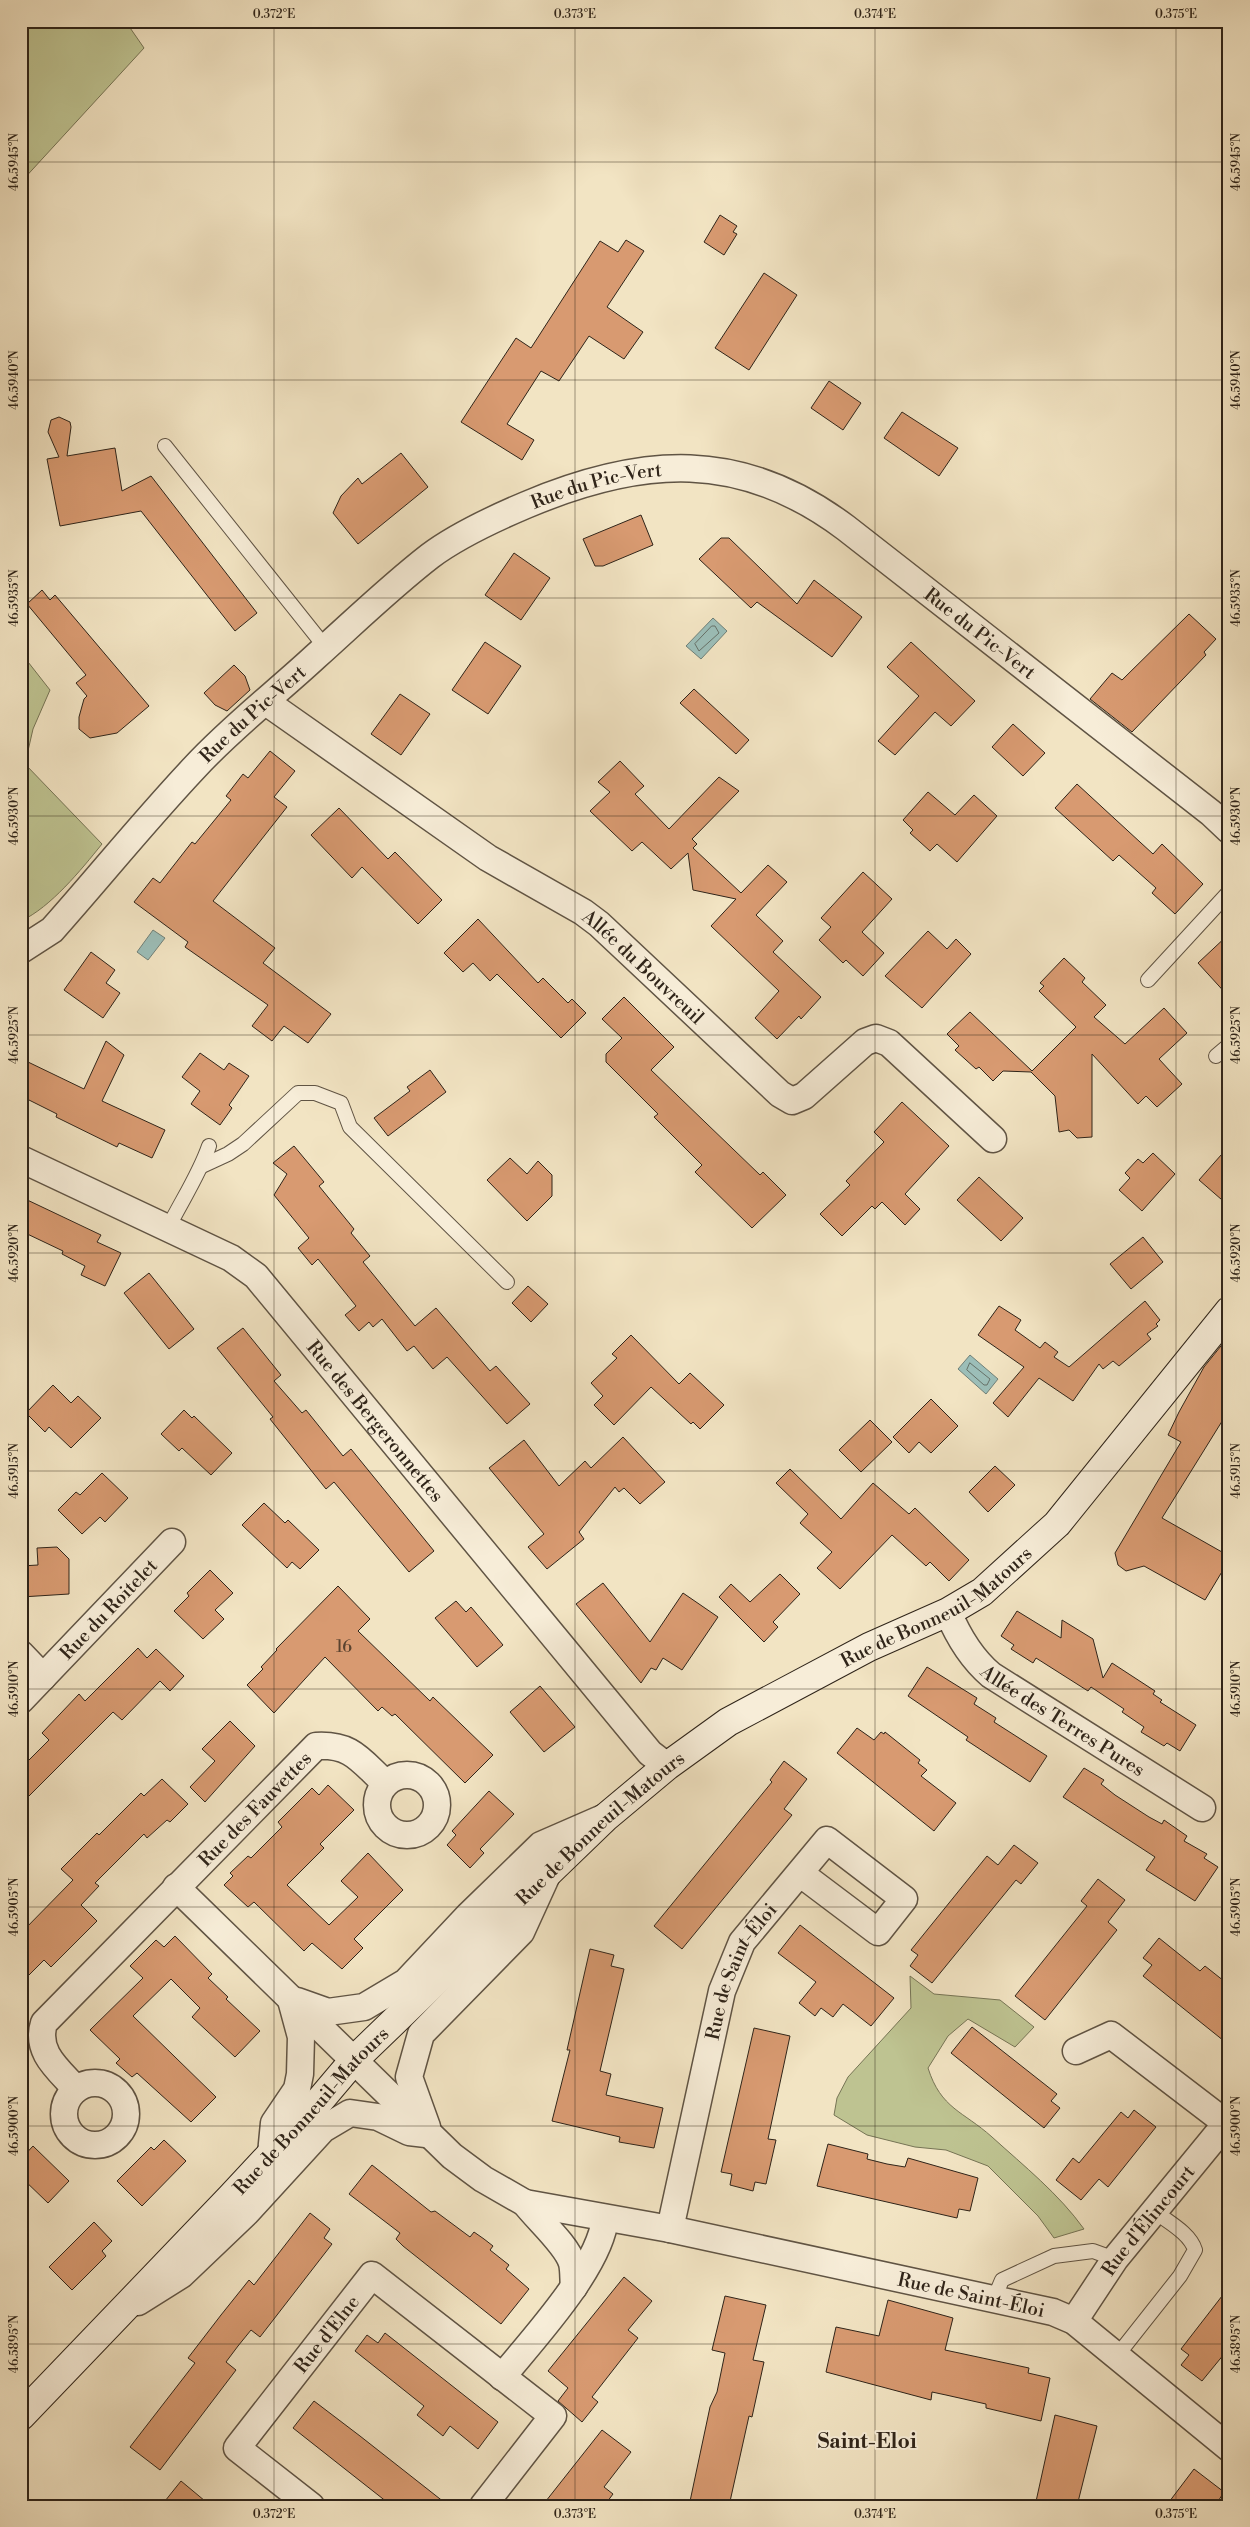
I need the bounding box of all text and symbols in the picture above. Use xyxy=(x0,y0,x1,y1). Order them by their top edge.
text: 0.372°E xyxy=(253,7,295,22)
text: 0.373°E xyxy=(554,7,596,22)
text: 0.374°E xyxy=(854,7,896,22)
text: 0.375°E xyxy=(1155,7,1197,22)
text: 46.5945°N xyxy=(7,133,22,191)
text: 46.5945°N xyxy=(1229,133,1244,191)
text: 46.5940°N xyxy=(7,350,22,410)
text: 46.5940°N xyxy=(1229,350,1244,410)
street label: Rue du Pic-Vert xyxy=(527,458,663,515)
text: 46.5935°N xyxy=(7,569,22,627)
text: 46.5935°N xyxy=(1229,569,1244,627)
street label: Rue du Pic-Vert xyxy=(919,583,1041,685)
street label: Rue du Pic-Vert xyxy=(194,660,311,768)
text: 46.5930°N xyxy=(7,786,22,845)
text: 46.5930°N xyxy=(1229,786,1244,845)
street label: Allée du Bouvreuil xyxy=(576,904,709,1030)
text: 46.5925°N xyxy=(7,1006,22,1064)
text: 46.5925°N xyxy=(1229,1006,1244,1064)
text: 46.5920°N xyxy=(7,1223,22,1283)
text: 46.5920°N xyxy=(1229,1223,1244,1283)
street label: Rue des Bergeronnettes xyxy=(301,1336,449,1507)
text: 46.5915°N xyxy=(7,1443,22,1499)
text: 46.5915°N xyxy=(1229,1443,1244,1499)
street label: Rue de Bonneuil-Matours xyxy=(837,1542,1037,1673)
street label: Rue du Roitelet xyxy=(55,1554,163,1665)
house number: 16 xyxy=(336,1637,352,1657)
street label: Allée des Terres Pures xyxy=(974,1660,1149,1782)
text: 46.5910°N xyxy=(7,1661,22,1717)
text: 46.5910°N xyxy=(1229,1661,1244,1717)
street label: Rue de Bonneuil-Matours xyxy=(511,1746,690,1911)
street label: Rue des Fauvettes xyxy=(193,1747,317,1872)
text: 46.5905°N xyxy=(7,1878,22,1936)
text: 46.5905°N xyxy=(1229,1878,1244,1936)
street label: Rue de Saint-Éloi xyxy=(701,1899,782,2042)
street label: Rue de Bonneuil-Matours xyxy=(228,2022,394,2200)
text: 46.5900°N xyxy=(7,2096,22,2156)
text: 46.5900°N xyxy=(1229,2096,1244,2156)
street label: Rue d'Élincourt xyxy=(1096,2160,1200,2280)
street label: Rue de Saint-Éloi xyxy=(895,2268,1047,2323)
street label: Rue d'Elne xyxy=(289,2291,365,2378)
text: 46.5895°N xyxy=(7,2315,22,2373)
text: 46.5895°N xyxy=(1229,2315,1244,2373)
district label: Saint-Eloi xyxy=(817,2429,917,2455)
text: 0.372°E xyxy=(253,2507,295,2522)
text: 0.373°E xyxy=(554,2507,596,2522)
text: 0.374°E xyxy=(854,2507,896,2522)
text: 0.375°E xyxy=(1155,2507,1197,2522)

